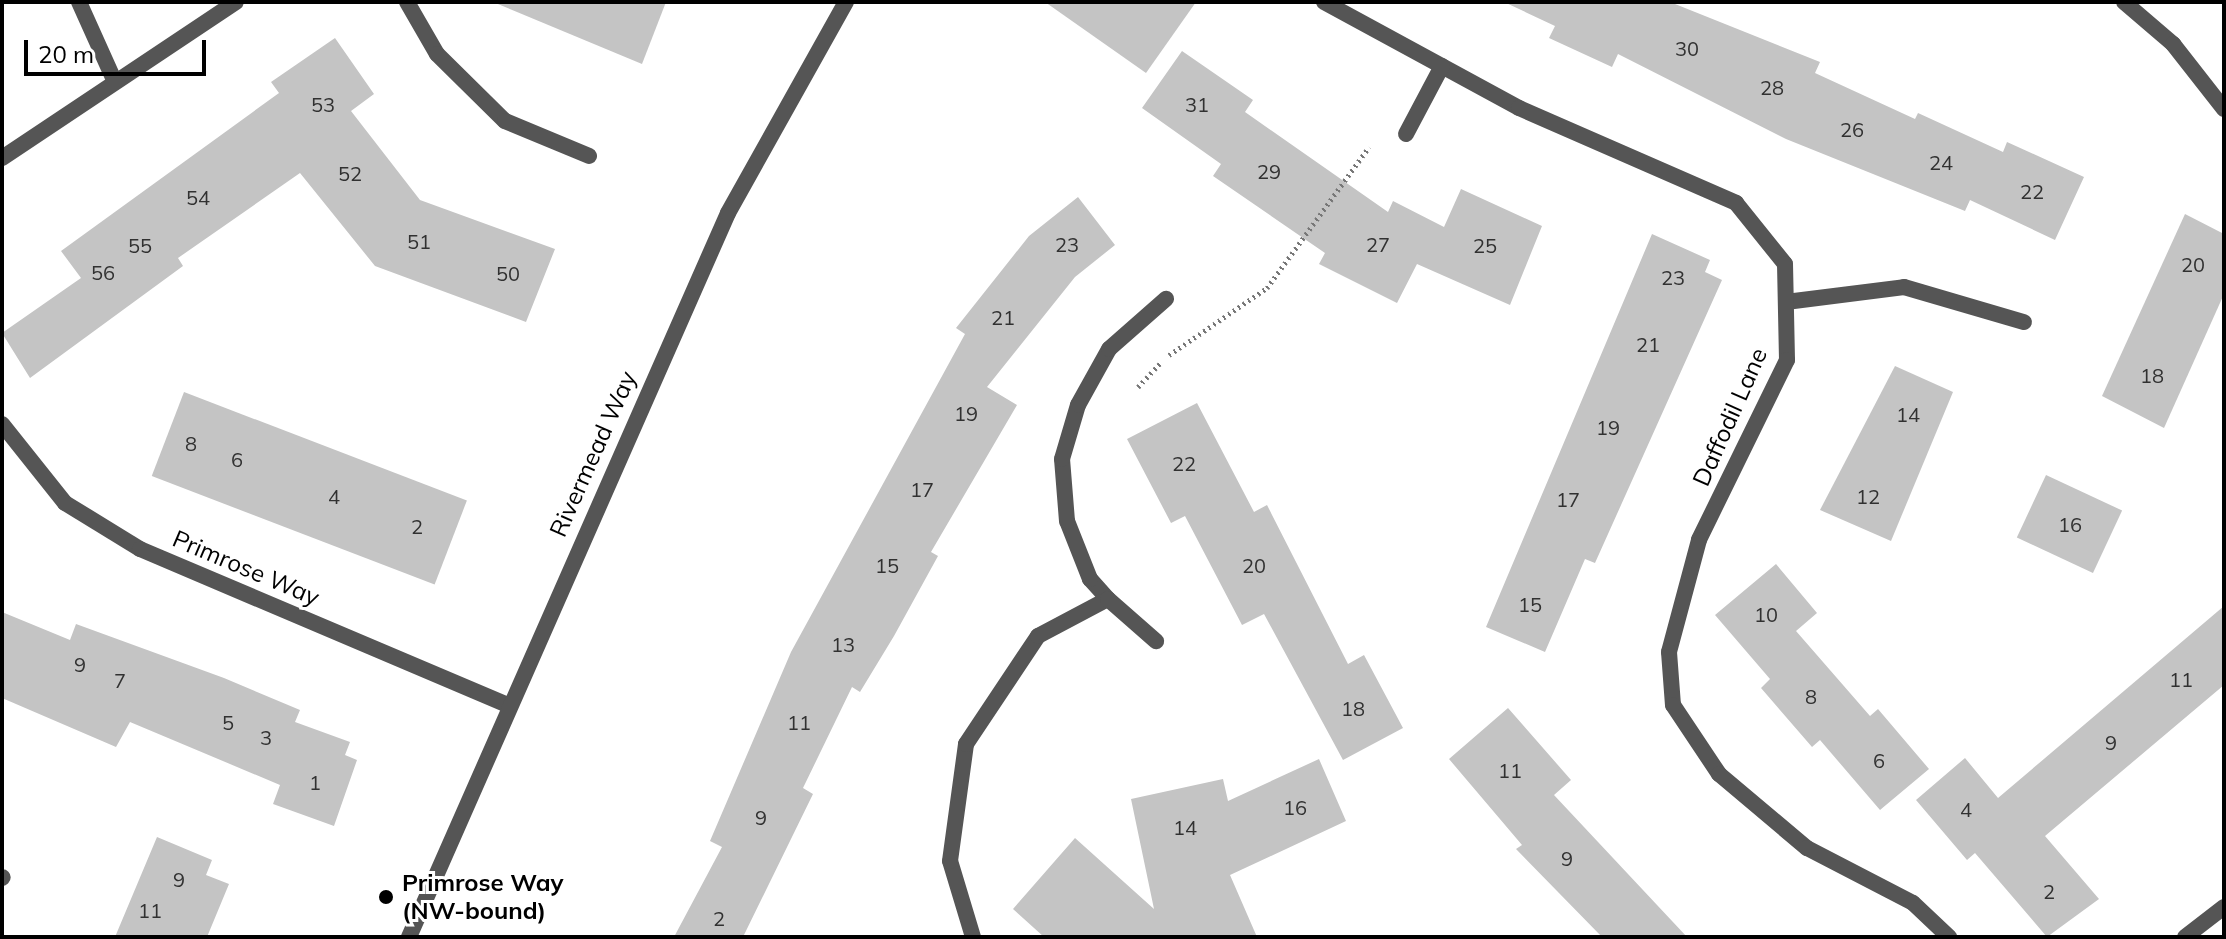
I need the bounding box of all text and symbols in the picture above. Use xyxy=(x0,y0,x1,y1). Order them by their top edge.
scale bar xyxy=(28,24,210,74)
house number: 30 xyxy=(1675,36,1699,60)
text: 20 m xyxy=(38,39,94,69)
house number: 28 xyxy=(1760,75,1784,99)
house number: 53 xyxy=(311,92,335,116)
house number: 31 xyxy=(1185,92,1209,116)
house number: 26 xyxy=(1840,117,1864,141)
house number: 24 xyxy=(1929,150,1953,174)
house number: 29 xyxy=(1257,159,1281,183)
house number: 52 xyxy=(338,161,362,185)
house number: 22 xyxy=(2020,179,2044,203)
house number: 54 xyxy=(186,185,210,209)
house number: 51 xyxy=(407,229,431,253)
house number: 23 xyxy=(1055,232,1079,256)
house number: 27 xyxy=(1366,232,1390,256)
house number: 55 xyxy=(128,233,152,257)
house number: 25 xyxy=(1473,233,1497,257)
house number: 20 xyxy=(2181,252,2205,276)
house number: 56 xyxy=(91,260,115,284)
house number: 50 xyxy=(496,261,520,285)
house number: 23 xyxy=(1661,265,1685,289)
house number: 21 xyxy=(991,305,1015,329)
house number: 21 xyxy=(1636,332,1660,356)
street label: Daffodil Lane xyxy=(1687,343,1773,491)
house number: 18 xyxy=(2140,363,2164,387)
street label: Rivermead Way xyxy=(544,367,642,541)
house number: 19 xyxy=(954,401,978,425)
house number: 14 xyxy=(1896,402,1920,426)
house number: 19 xyxy=(1596,415,1620,439)
house number: 8 xyxy=(185,431,197,455)
house number: 6 xyxy=(231,447,243,471)
house number: 22 xyxy=(1172,451,1196,475)
house number: 17 xyxy=(910,477,934,501)
house number: 4 xyxy=(328,484,340,508)
house number: 12 xyxy=(1856,484,1880,508)
house number: 17 xyxy=(1556,487,1580,511)
house number: 16 xyxy=(2058,512,2082,536)
house number: 2 xyxy=(411,514,423,538)
street label: Primrose Way xyxy=(168,524,324,612)
house number: 15 xyxy=(875,553,899,577)
house number: 20 xyxy=(1242,553,1266,577)
house number: 15 xyxy=(1518,592,1542,616)
house number: 10 xyxy=(1754,602,1778,626)
house number: 13 xyxy=(831,632,855,656)
house number: 9 xyxy=(74,652,86,676)
house number: 11 xyxy=(2169,667,2193,691)
house number: 7 xyxy=(114,668,126,692)
house number: 8 xyxy=(1805,684,1817,708)
house number: 18 xyxy=(1341,696,1365,720)
house number: 5 xyxy=(222,710,234,734)
house number: 11 xyxy=(787,710,811,734)
house number: 3 xyxy=(260,725,272,749)
house number: 9 xyxy=(2105,730,2117,754)
house number: 6 xyxy=(1873,748,1885,772)
house number: 11 xyxy=(1498,758,1522,782)
house number: 1 xyxy=(309,770,321,794)
house number: 16 xyxy=(1283,795,1307,819)
house number: 4 xyxy=(1960,797,1972,821)
house number: 9 xyxy=(755,805,767,829)
house number: 14 xyxy=(1173,815,1197,839)
house number: 9 xyxy=(1561,846,1573,870)
house number: 9 xyxy=(173,867,185,891)
place label: Primrose Way (NW-bound) xyxy=(402,869,563,925)
house number: 2 xyxy=(2043,879,2055,903)
marker: Primrose Way (NW-bound) xyxy=(377,888,395,906)
house number: 11 xyxy=(138,898,162,922)
house number: 2 xyxy=(713,906,725,930)

